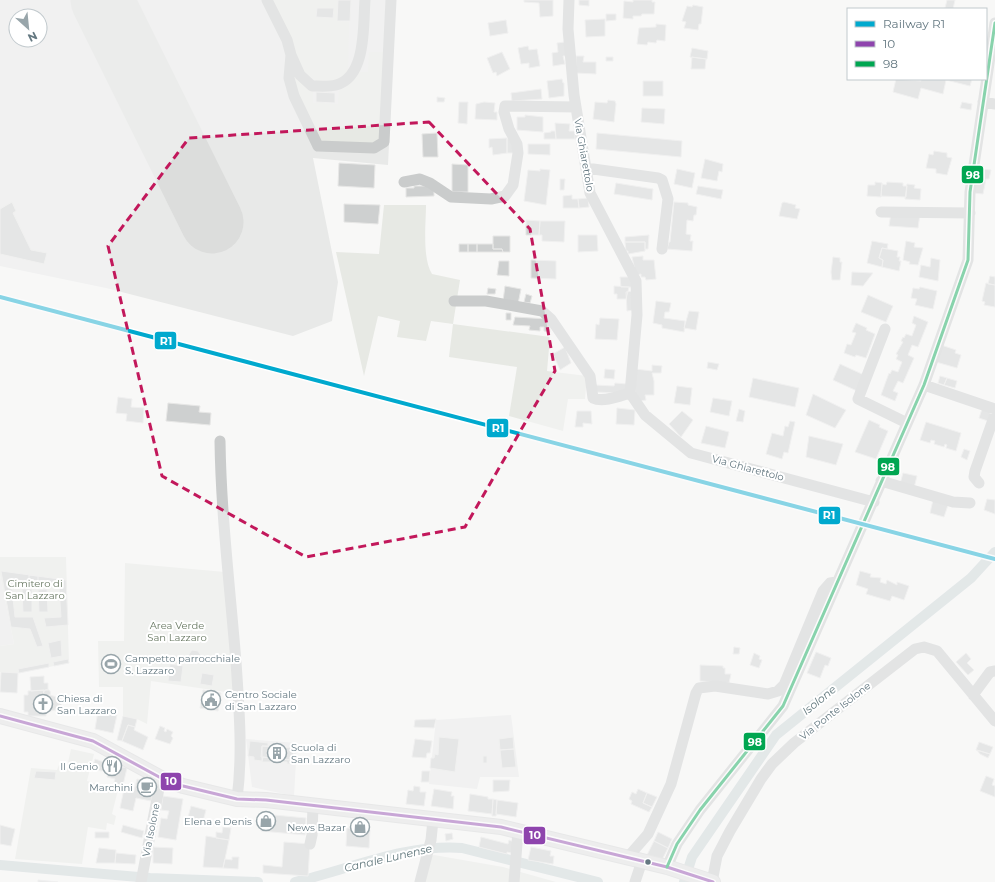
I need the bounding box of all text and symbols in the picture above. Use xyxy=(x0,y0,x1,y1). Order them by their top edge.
north arrow xyxy=(8,8,48,48)
legend xyxy=(847,8,987,80)
text: Railway R1 xyxy=(883,16,945,31)
text: N xyxy=(25,29,40,45)
text: 10 xyxy=(883,36,895,51)
text: 98 xyxy=(883,56,898,71)
street label: Via Ghiarettolo xyxy=(571,117,597,193)
line badge: 98 xyxy=(961,165,984,184)
text: 98 xyxy=(966,168,980,182)
line badge: R1 xyxy=(154,331,177,350)
text: R1 xyxy=(160,334,172,348)
line badge: R1 xyxy=(486,418,509,438)
text: R1 xyxy=(492,421,504,435)
street label: Via Ghiarettolo xyxy=(711,452,785,484)
line badge: 98 xyxy=(877,457,900,476)
text: 98 xyxy=(881,460,895,474)
line badge: R1 xyxy=(818,506,841,525)
text: R1 xyxy=(823,508,835,522)
park label: Cimitero di San Lazzaro xyxy=(5,577,65,602)
park label: Area Verde San Lazzaro xyxy=(147,619,207,644)
place label: Campetto parrocchiale S. Lazzaro xyxy=(125,652,240,677)
sports icon: Campetto parrocchiale S. Lazzaro xyxy=(100,653,122,675)
street label: Via Ponte Isolone xyxy=(797,679,873,743)
water label: Isolone xyxy=(799,682,839,718)
place label: Centro Sociale di San Lazzaro xyxy=(225,688,297,713)
public building icon: Centro Sociale di San Lazzaro xyxy=(200,689,222,711)
place label: Chiesa di San Lazzaro xyxy=(57,692,117,717)
church icon: Chiesa di San Lazzaro xyxy=(32,693,54,715)
line badge: 98 xyxy=(743,732,766,751)
text: 98 xyxy=(748,735,762,749)
place label: Scuola di San Lazzaro xyxy=(291,741,351,766)
building icon: Scuola di San Lazzaro xyxy=(266,742,288,764)
restaurant icon: Il Genio xyxy=(101,755,123,777)
place label: Il Genio xyxy=(60,760,98,773)
line badge: 10 xyxy=(160,772,182,791)
text: 10 xyxy=(165,774,177,788)
cafe icon: Marchini xyxy=(136,776,158,798)
place label: Marchini xyxy=(89,781,133,794)
street label: Via Isolone xyxy=(139,802,163,858)
shop icon: Elena e Denis xyxy=(255,810,277,832)
place label: Elena e Denis xyxy=(184,815,252,828)
shop icon: News Bazar xyxy=(349,816,371,838)
place label: News Bazar xyxy=(287,821,346,834)
line badge: 10 xyxy=(523,826,546,845)
text: 10 xyxy=(529,828,541,842)
water label: Canale Lunense xyxy=(343,841,434,875)
unlabelled marker xyxy=(643,857,653,867)

